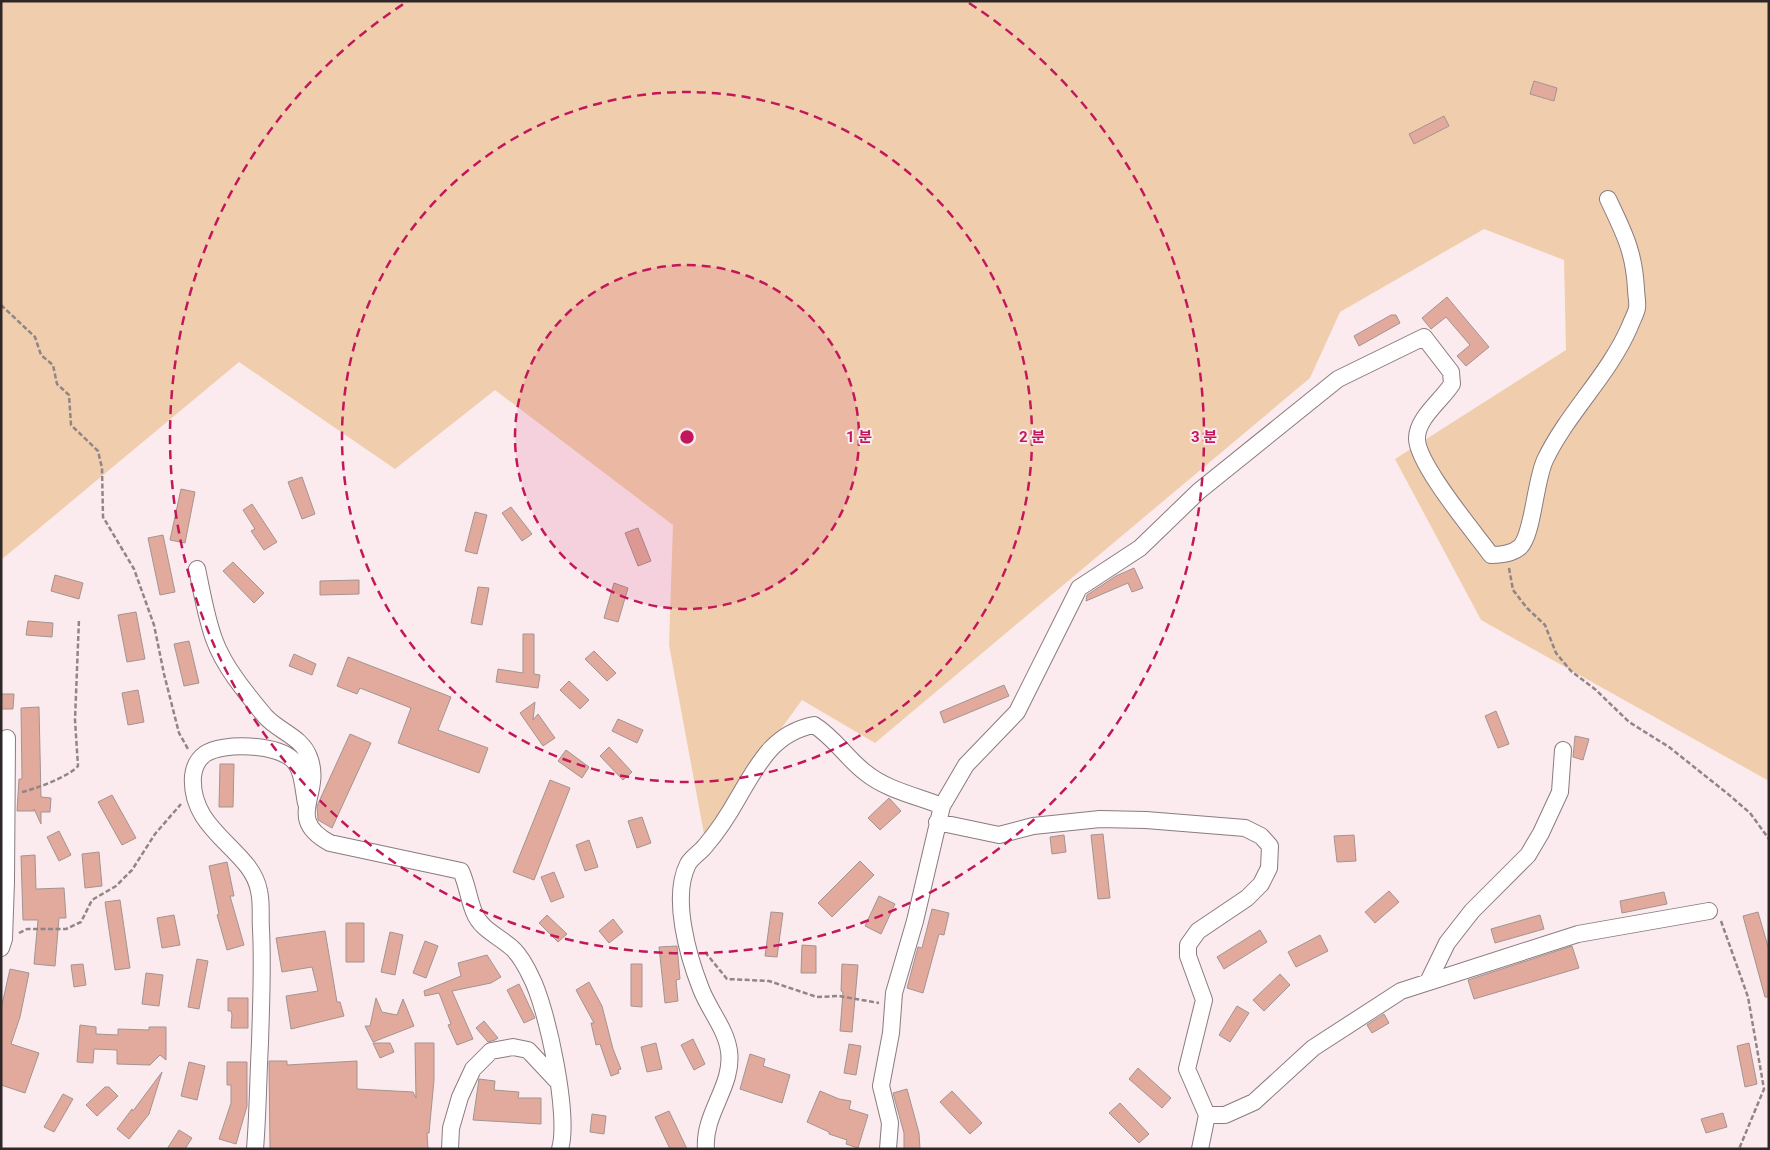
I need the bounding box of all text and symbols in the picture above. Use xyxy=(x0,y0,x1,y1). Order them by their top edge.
centre of rings xyxy=(678,428,696,446)
text: 1 분 xyxy=(846,428,872,446)
text: 2 분 xyxy=(1019,428,1045,446)
text: 3 분 xyxy=(1191,428,1217,446)

